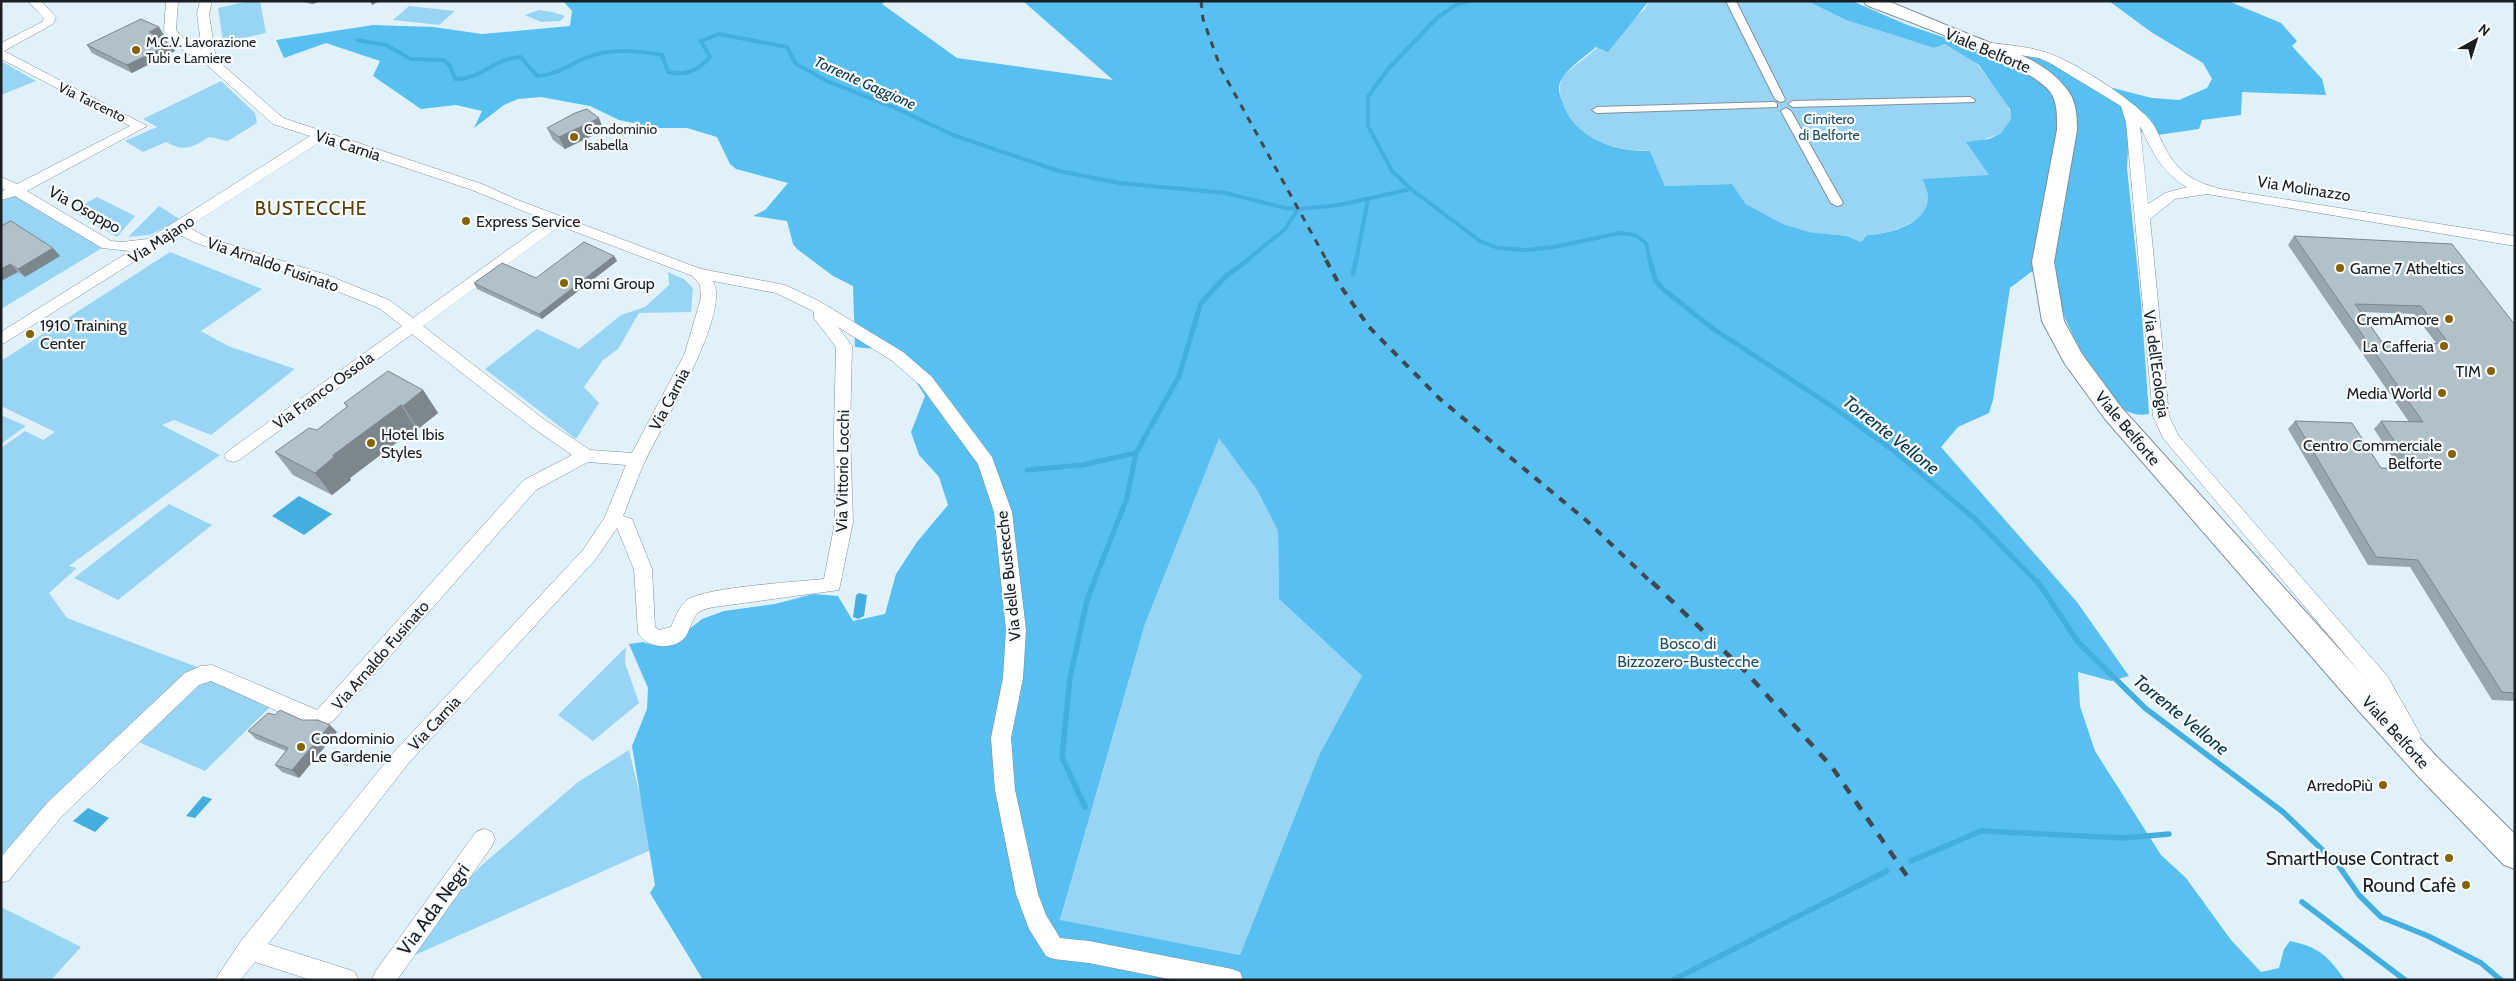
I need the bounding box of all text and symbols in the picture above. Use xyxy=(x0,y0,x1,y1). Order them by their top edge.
north arrow xyxy=(2451,15,2501,65)
text: N xyxy=(2475,20,2494,40)
street label: Viale Belforte xyxy=(1942,24,2033,77)
place label: M.C.V. Lavorazione Tubi e Lamiere xyxy=(146,33,256,67)
marker: M.C.V. Lavorazione Tubi e Lamiere xyxy=(130,44,142,56)
water label: Torrente Gaggione xyxy=(811,53,919,113)
street label: Via Tarcento xyxy=(55,78,129,126)
park label: Cimitero di Belforte xyxy=(1798,110,1860,144)
place label: Condominio Isabella xyxy=(584,120,657,154)
street label: Via Carnia xyxy=(313,126,383,165)
marker: Condominio Isabella xyxy=(568,131,580,143)
street label: Via Molinazzo xyxy=(2256,172,2352,205)
street label: Via Osoppo xyxy=(45,182,124,237)
district label: BUSTECCHE xyxy=(255,197,367,220)
street label: Via Majano xyxy=(125,211,198,268)
place label: Express Service xyxy=(476,212,580,231)
marker: Express Service xyxy=(460,215,472,227)
street label: Via Arnaldo Fusinato xyxy=(204,233,342,296)
place label: Game 7 Atheltics xyxy=(2350,259,2464,278)
marker: Game 7 Atheltics xyxy=(2334,262,2346,274)
place label: Romi Group xyxy=(574,274,655,293)
marker: Romi Group xyxy=(558,277,570,289)
street label: Via dell'Ecologia xyxy=(2140,309,2174,420)
place label: CremAmore xyxy=(2357,310,2439,329)
marker: CremAmore xyxy=(2443,313,2455,325)
place label: 1910 Training Center xyxy=(40,316,128,353)
marker: 1910 Training Center xyxy=(24,328,36,340)
place label: La Cafferia xyxy=(2362,337,2434,356)
marker: La Cafferia xyxy=(2438,340,2450,352)
street label: Via Franco Ossola xyxy=(269,347,378,433)
place label: TIM xyxy=(2455,362,2481,381)
street label: Via Carnia xyxy=(645,365,694,434)
marker: TIM xyxy=(2485,365,2497,377)
place label: Media World xyxy=(2347,384,2432,403)
street label: Viale Belforte xyxy=(2091,387,2164,469)
marker: Media World xyxy=(2436,387,2448,399)
water label: Torrente Vellone xyxy=(1838,391,1944,479)
street label: Via Vittorio Locchi xyxy=(832,410,853,532)
place label: Hotel Ibis Styles xyxy=(381,425,445,462)
place label: Centro Commerciale Belforte xyxy=(2303,436,2442,473)
marker: Hotel Ibis Styles xyxy=(365,437,377,449)
marker: Centro Commerciale Belforte xyxy=(2446,448,2458,460)
street label: Via delle Bustecche xyxy=(992,510,1025,642)
street label: Via Arnaldo Fusinato xyxy=(328,597,433,714)
park label: Bosco di Bizzozero-Bustecche xyxy=(1617,634,1759,671)
water label: Torrente Vellone xyxy=(2129,670,2233,760)
street label: Via Carnia xyxy=(404,692,465,755)
street label: Viale Belforte xyxy=(2358,692,2433,773)
place label: Condominio Le Gardenie xyxy=(311,729,395,766)
marker: Condominio Le Gardenie xyxy=(295,741,307,753)
place label: ArredoPiù xyxy=(2307,776,2373,795)
marker: ArredoPiù xyxy=(2377,779,2389,791)
place label: SmartHouse Contract xyxy=(2266,847,2440,870)
marker: SmartHouse Contract xyxy=(2443,852,2455,864)
street label: Via Ada Negri xyxy=(392,859,474,960)
place label: Round Cafè xyxy=(2363,874,2456,897)
marker: Round Cafè xyxy=(2460,879,2472,891)

